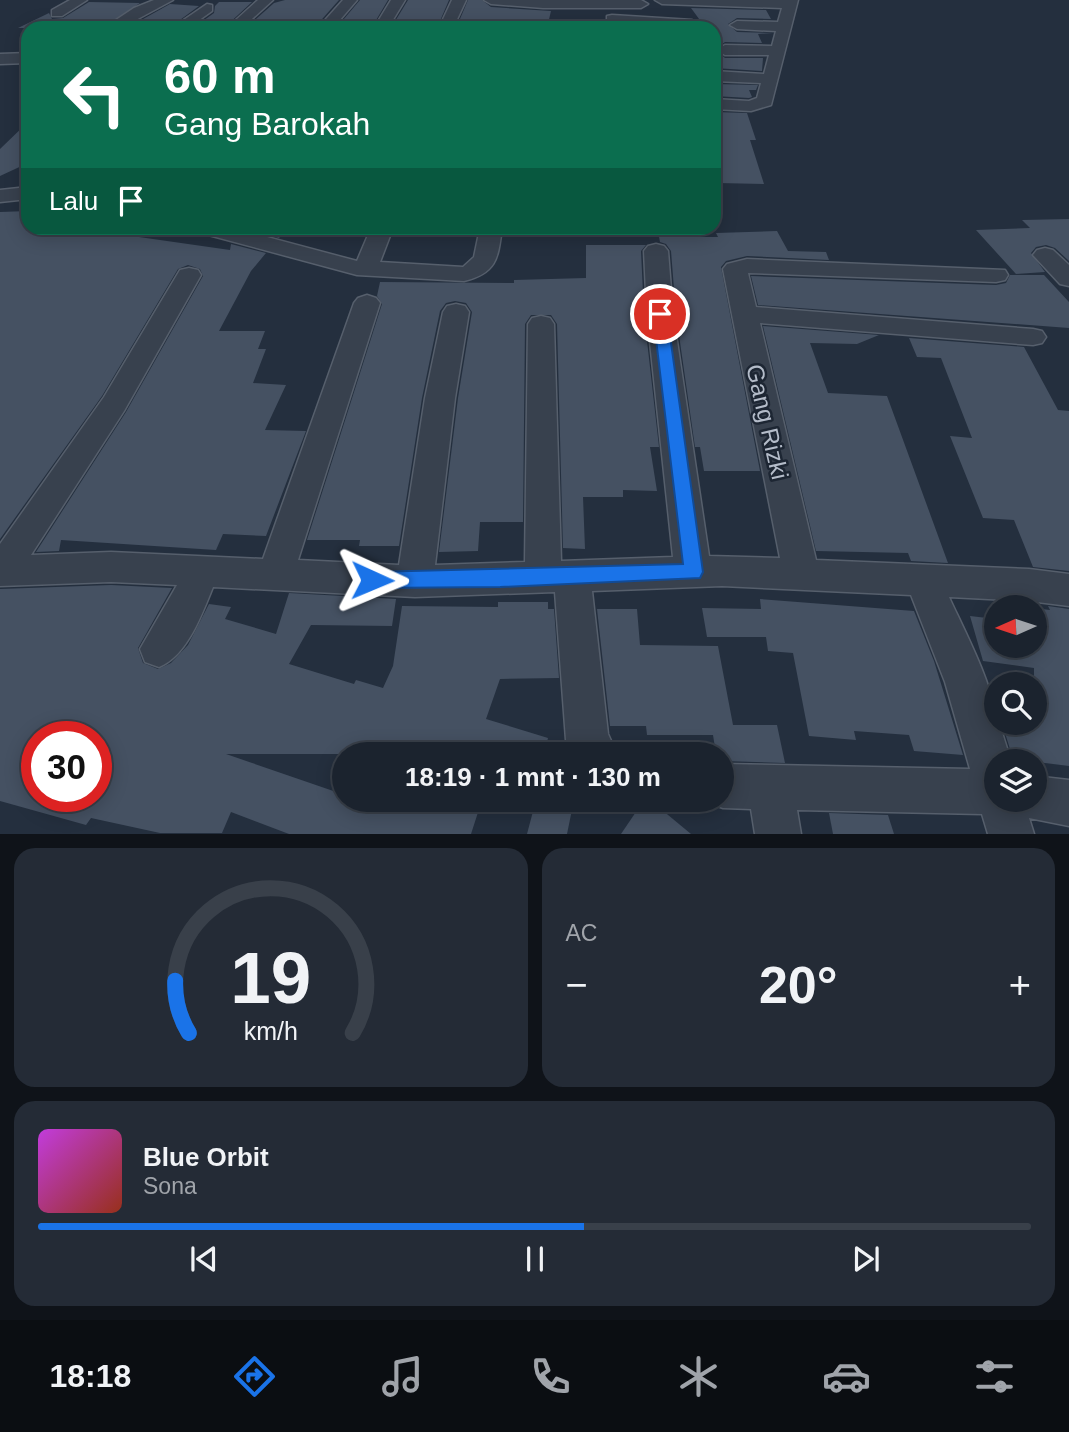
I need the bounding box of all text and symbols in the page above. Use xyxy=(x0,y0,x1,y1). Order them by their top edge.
icon: left xyxy=(49,49,140,140)
text: 60 m xyxy=(164,49,276,103)
text: Gang Barokah xyxy=(164,106,370,142)
icon: arrive xyxy=(112,182,150,220)
text: Lalu xyxy=(49,186,98,216)
pin xyxy=(630,284,690,344)
icon: arrive xyxy=(641,295,679,333)
street label: Gang Rizki xyxy=(741,362,794,482)
position arrow xyxy=(335,543,409,617)
north arrow xyxy=(984,595,1046,658)
map controls xyxy=(984,595,1047,812)
button: search xyxy=(984,672,1047,735)
speed limit sign: 30 xyxy=(21,721,112,812)
button: layers xyxy=(984,749,1047,812)
text: 18:19 · 1 mnt · 130 m xyxy=(405,762,661,792)
text: AC xyxy=(566,920,597,946)
text: 19 xyxy=(230,938,311,1019)
text: 20° xyxy=(759,956,838,1014)
text: − xyxy=(566,964,588,1006)
text: + xyxy=(1009,964,1031,1006)
text: km/h xyxy=(244,1017,298,1045)
text: Blue Orbit xyxy=(143,1142,269,1172)
text: Sona xyxy=(143,1173,197,1199)
icon: previous xyxy=(185,1240,223,1278)
icon: pause xyxy=(516,1240,554,1278)
icon: next xyxy=(847,1240,885,1278)
icon: directions xyxy=(230,1352,279,1401)
icon: music xyxy=(378,1352,427,1401)
icon: phone xyxy=(526,1352,575,1401)
icon: climate xyxy=(674,1352,723,1401)
icon: car xyxy=(822,1352,871,1401)
icon: filters xyxy=(970,1352,1019,1401)
text: 18:18 xyxy=(50,1358,131,1394)

